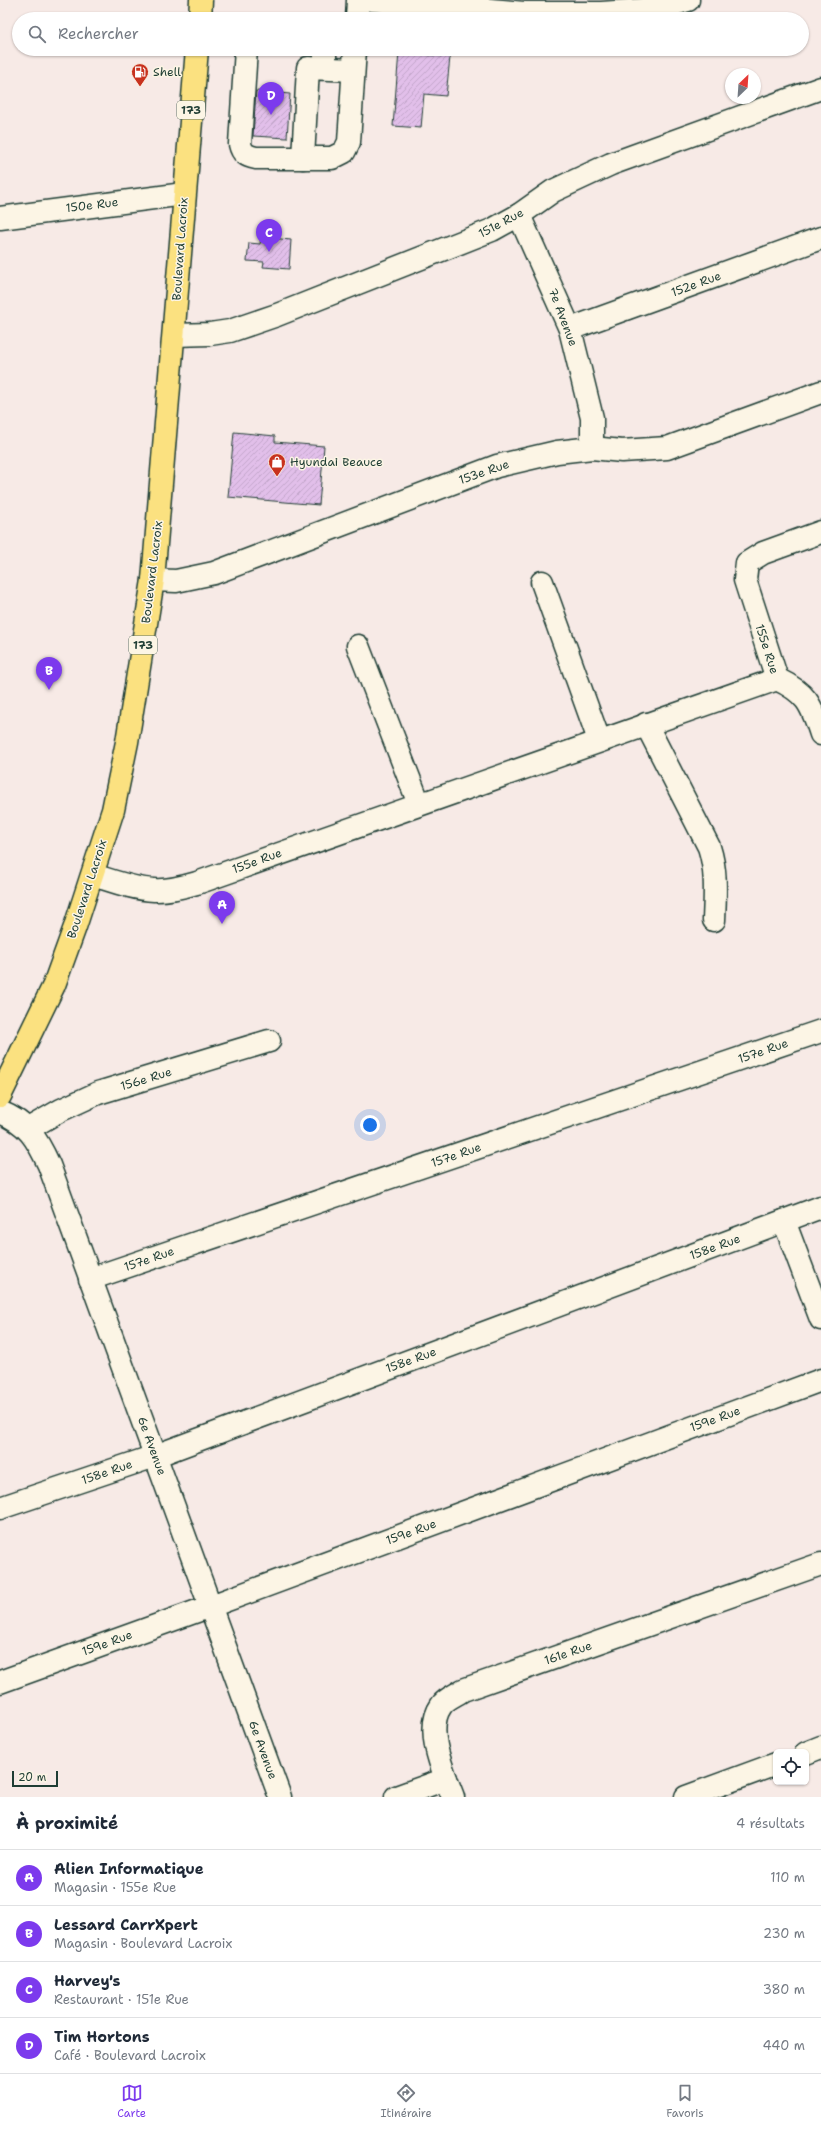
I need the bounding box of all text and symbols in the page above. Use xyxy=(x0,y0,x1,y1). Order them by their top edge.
search box xyxy=(12,12,809,56)
icon: search xyxy=(26,23,48,45)
text: Rechercher xyxy=(58,24,139,44)
fuel station icon: Shell xyxy=(130,62,150,87)
place label: Shell xyxy=(153,64,181,80)
north arrow xyxy=(725,68,761,104)
pin: D xyxy=(258,82,284,115)
road number: 173 xyxy=(177,101,205,119)
street label: 150e Rue xyxy=(65,194,119,216)
street label: Boulevard Lacroix xyxy=(168,197,192,301)
street label: 151e Rue xyxy=(476,204,526,242)
pin: C xyxy=(256,219,282,252)
street label: 152e Rue xyxy=(669,268,723,300)
street label: 7e Avenue xyxy=(545,286,581,349)
shop icon: Hyundai Beauce xyxy=(267,452,287,477)
place label: Hyundai Beauce xyxy=(290,454,383,470)
street label: 153e Rue xyxy=(457,456,512,488)
street label: Boulevard Lacroix xyxy=(138,520,166,624)
street label: 155e Rue xyxy=(751,622,783,676)
road number: 173 xyxy=(129,636,157,654)
pin: B xyxy=(36,657,62,690)
street label: Boulevard Lacroix xyxy=(63,837,111,941)
street label: 155e Rue xyxy=(230,845,284,877)
pin: A xyxy=(209,891,235,924)
street label: 157e Rue xyxy=(736,1035,790,1067)
street label: 156e Rue xyxy=(118,1064,174,1094)
your location xyxy=(360,1115,380,1135)
street label: 157e Rue xyxy=(429,1139,483,1171)
street label: 158e Rue xyxy=(687,1230,743,1264)
street label: 157e Rue xyxy=(122,1243,176,1275)
street label: 158e Rue xyxy=(383,1343,439,1377)
street label: 159e Rue xyxy=(688,1402,743,1435)
street label: 6e Avenue xyxy=(134,1414,170,1478)
street label: 158e Rue xyxy=(79,1456,135,1488)
street label: 159e Rue xyxy=(384,1515,439,1548)
street label: 159e Rue xyxy=(80,1626,135,1659)
street label: 161e Rue xyxy=(542,1637,594,1669)
street label: 6e Avenue xyxy=(245,1718,281,1782)
map controls xyxy=(773,1749,809,1785)
button: locate xyxy=(773,1749,809,1785)
scale bar xyxy=(12,1769,58,1788)
text: 20 m xyxy=(18,1770,46,1785)
text: À proximité xyxy=(16,1812,118,1834)
text: 4 résultats xyxy=(736,1815,805,1832)
text: Alien Informatique xyxy=(54,1859,204,1879)
text: A xyxy=(24,1869,34,1886)
text: 110 m xyxy=(770,1869,805,1886)
text: Magasin · 155e Rue xyxy=(54,1879,176,1896)
text: Lessard CarrXpert xyxy=(54,1915,198,1935)
text: B xyxy=(25,1925,33,1942)
text: 230 m xyxy=(763,1925,805,1942)
text: Magasin · Boulevard Lacroix xyxy=(54,1935,232,1952)
text: Harvey's xyxy=(54,1971,120,1991)
text: C xyxy=(25,1981,33,1998)
text: 380 m xyxy=(763,1981,805,1998)
text: Restaurant · 151e Rue xyxy=(54,1991,189,2008)
text: Tim Hortons xyxy=(54,2027,150,2047)
text: D xyxy=(24,2037,34,2054)
text: 440 m xyxy=(763,2037,805,2054)
text: Café · Boulevard Lacroix xyxy=(54,2047,206,2064)
tab: Carte xyxy=(117,2082,146,2121)
tab: Itinéraire xyxy=(381,2082,432,2121)
tab: Favoris xyxy=(666,2082,704,2121)

